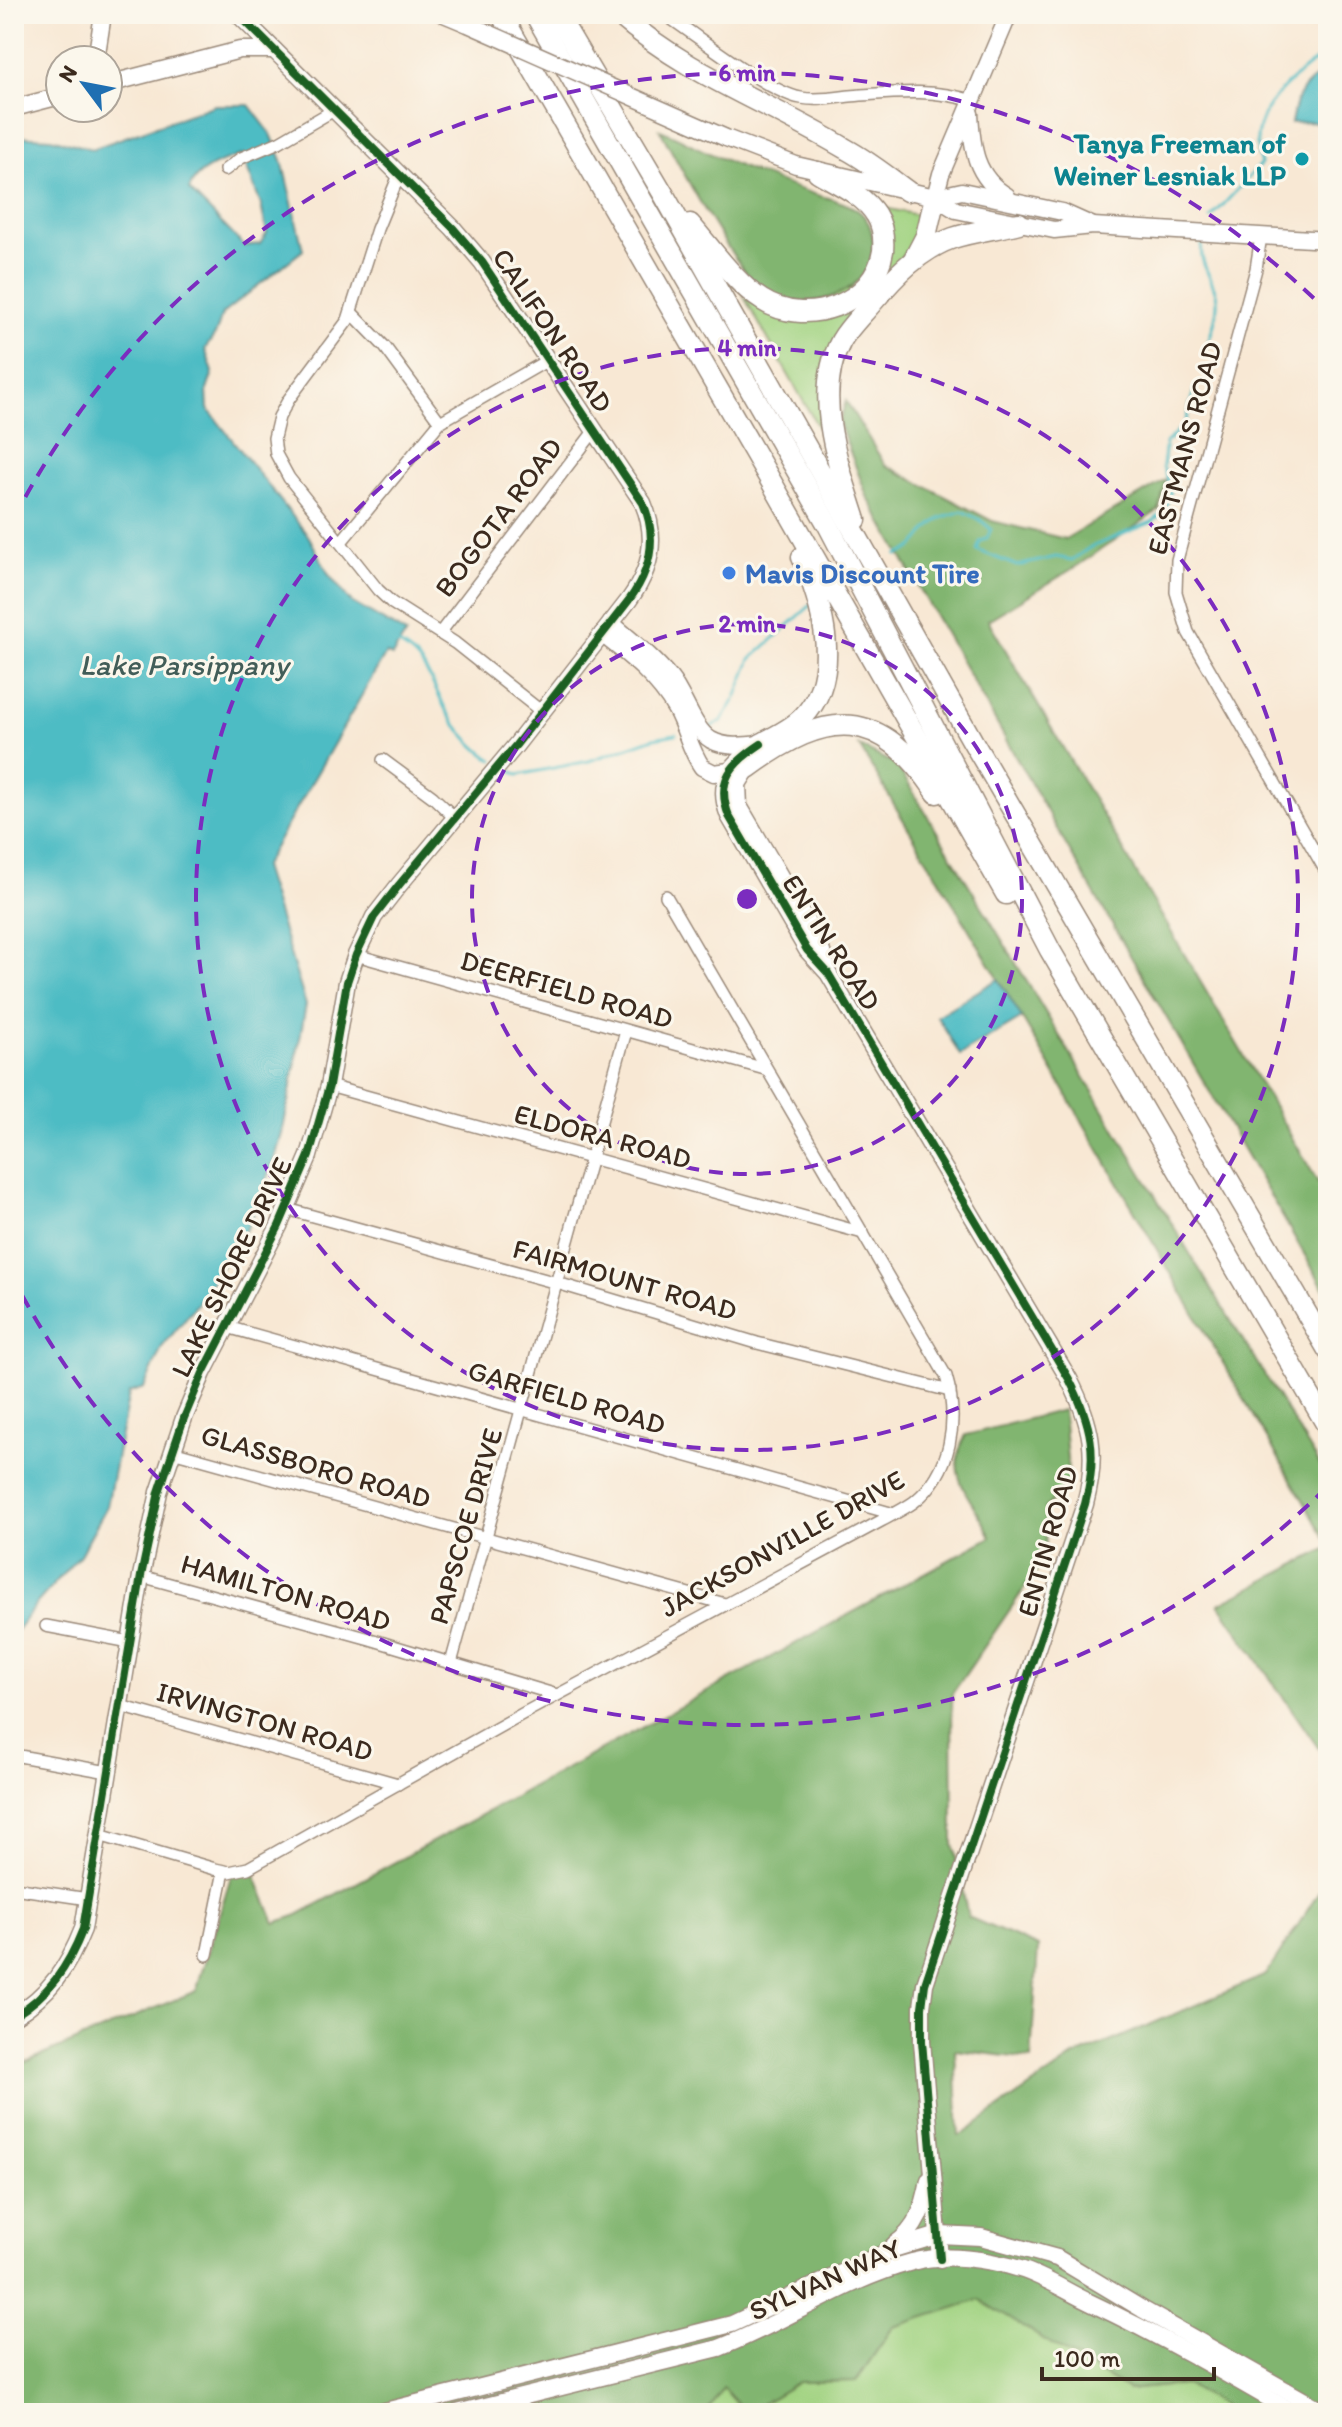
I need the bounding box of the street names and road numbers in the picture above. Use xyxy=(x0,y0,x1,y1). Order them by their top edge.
street label: CALIFON ROAD xyxy=(485,241,621,419)
street label: EASTMANS ROAD xyxy=(1139,338,1229,558)
street label: BOGOTA ROAD xyxy=(427,431,569,603)
street label: ENTIN ROAD xyxy=(775,868,889,1016)
street label: DEERFIELD ROAD xyxy=(457,942,677,1036)
street label: ELDORA ROAD xyxy=(511,1096,695,1176)
street label: LAKE SHORE DRIVE xyxy=(163,1151,299,1383)
street label: FAIRMOUNT ROAD xyxy=(509,1231,741,1327)
street label: GARFIELD ROAD xyxy=(464,1353,670,1441)
street label: GLASSBORO ROAD xyxy=(197,1417,435,1515)
street label: PAPSCOE DRIVE xyxy=(421,1424,509,1628)
street label: JACKSONVILLE DRIVE xyxy=(654,1462,910,1624)
street label: ENTIN ROAD xyxy=(1009,1462,1085,1620)
street label: HAMILTON ROAD xyxy=(177,1546,395,1638)
street label: IRVINGTON ROAD xyxy=(153,1674,377,1768)
street label: SYLVAN WAY xyxy=(744,2230,906,2328)

